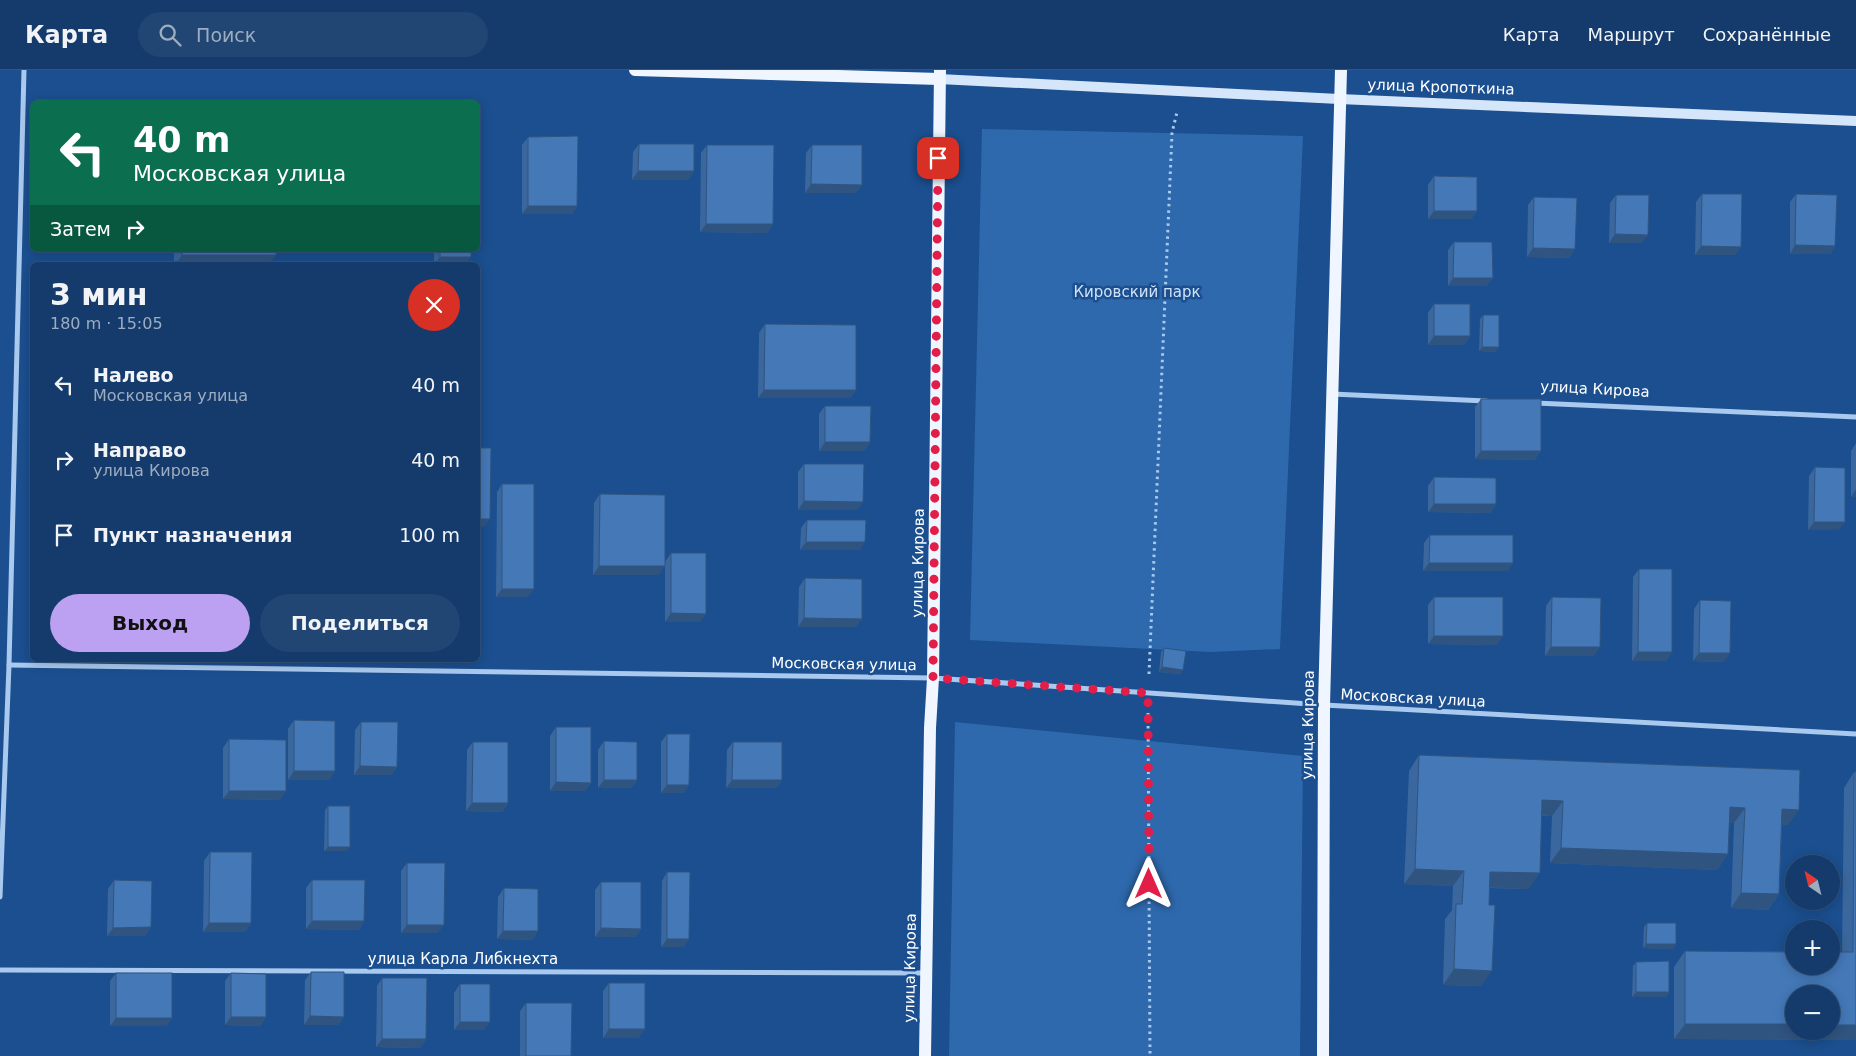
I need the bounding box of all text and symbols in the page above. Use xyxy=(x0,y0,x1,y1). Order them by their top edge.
search box xyxy=(138,12,488,57)
text: Карта xyxy=(25,21,108,49)
icon: search xyxy=(156,21,184,49)
text: Поиск xyxy=(196,24,256,46)
text: Карта xyxy=(1503,24,1560,45)
text: Маршрут xyxy=(1588,24,1675,45)
text: Сохранённые xyxy=(1703,24,1831,45)
street label: улица Кропоткина xyxy=(1367,75,1515,99)
icon: left xyxy=(50,120,115,185)
text: 40 m xyxy=(133,120,230,160)
pin xyxy=(917,137,959,179)
icon: arrive xyxy=(924,144,952,172)
text: Московская улица xyxy=(133,161,346,186)
icon: right xyxy=(121,215,149,243)
text: Затем xyxy=(50,218,111,240)
text: 3 мин xyxy=(50,277,148,312)
button: close xyxy=(408,279,460,331)
park label: Кировский парк xyxy=(1073,283,1201,301)
text: 180 m · 15:05 xyxy=(50,314,163,333)
text: Налево xyxy=(93,364,174,386)
icon: left xyxy=(50,371,78,399)
text: 40 m xyxy=(411,374,460,396)
street label: улица Кирова xyxy=(1540,377,1650,401)
text: Московская улица xyxy=(93,386,248,405)
text: Направо xyxy=(93,439,186,461)
icon: right xyxy=(50,446,78,474)
text: 40 m xyxy=(411,449,460,471)
text: улица Кирова xyxy=(93,461,210,480)
street label: улица Кирова xyxy=(908,508,928,618)
icon: arrive xyxy=(50,521,78,549)
text: Пункт назначения xyxy=(93,524,292,546)
text: 100 m xyxy=(399,524,460,546)
button: Выход xyxy=(50,594,250,652)
button: Поделиться xyxy=(260,594,460,652)
street label: Московская улица xyxy=(771,654,917,674)
street label: улица Кирова xyxy=(1298,670,1318,780)
street label: Московская улица xyxy=(1340,685,1486,711)
north arrow xyxy=(1785,855,1840,910)
map controls xyxy=(1785,855,1840,1040)
position arrow xyxy=(1122,857,1174,909)
street label: улица Кирова xyxy=(900,913,920,1023)
button: + xyxy=(1785,920,1840,975)
street label: улица Карла Либкнехта xyxy=(368,950,558,968)
button: − xyxy=(1785,985,1840,1040)

